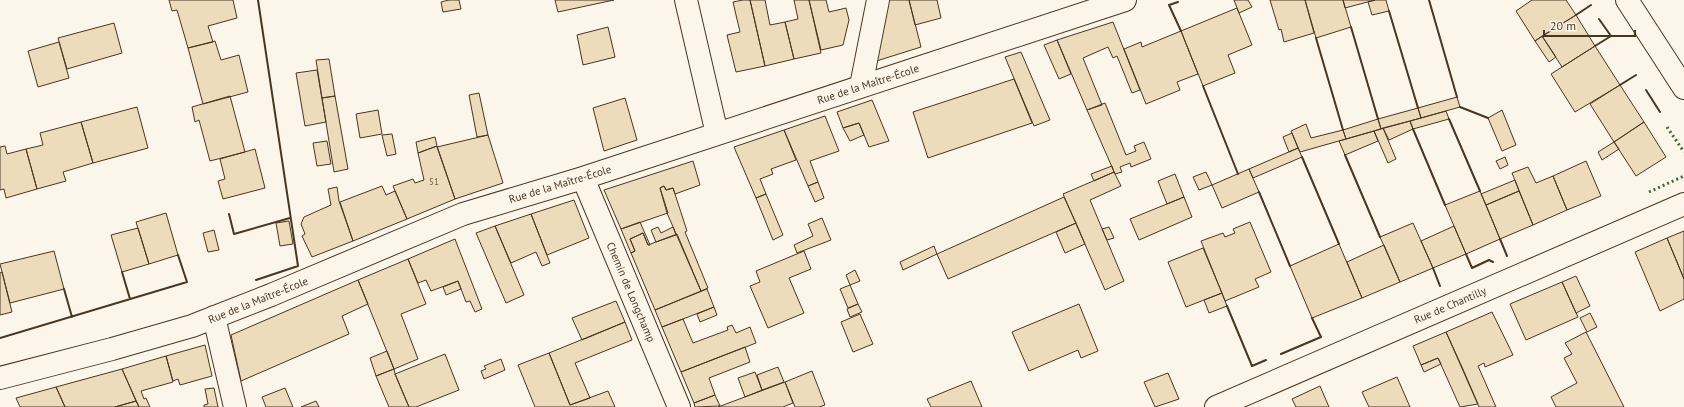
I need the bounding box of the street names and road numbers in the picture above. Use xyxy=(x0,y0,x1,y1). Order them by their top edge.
street label: Rue de la Maître-École xyxy=(815,61,921,107)
street label: Rue de la Maître-École xyxy=(507,162,613,206)
street label: Chemin de Longchamp xyxy=(604,240,658,344)
street label: Rue de la Maître-École xyxy=(206,273,310,326)
street label: Rue de Chantilly xyxy=(1412,283,1489,327)

